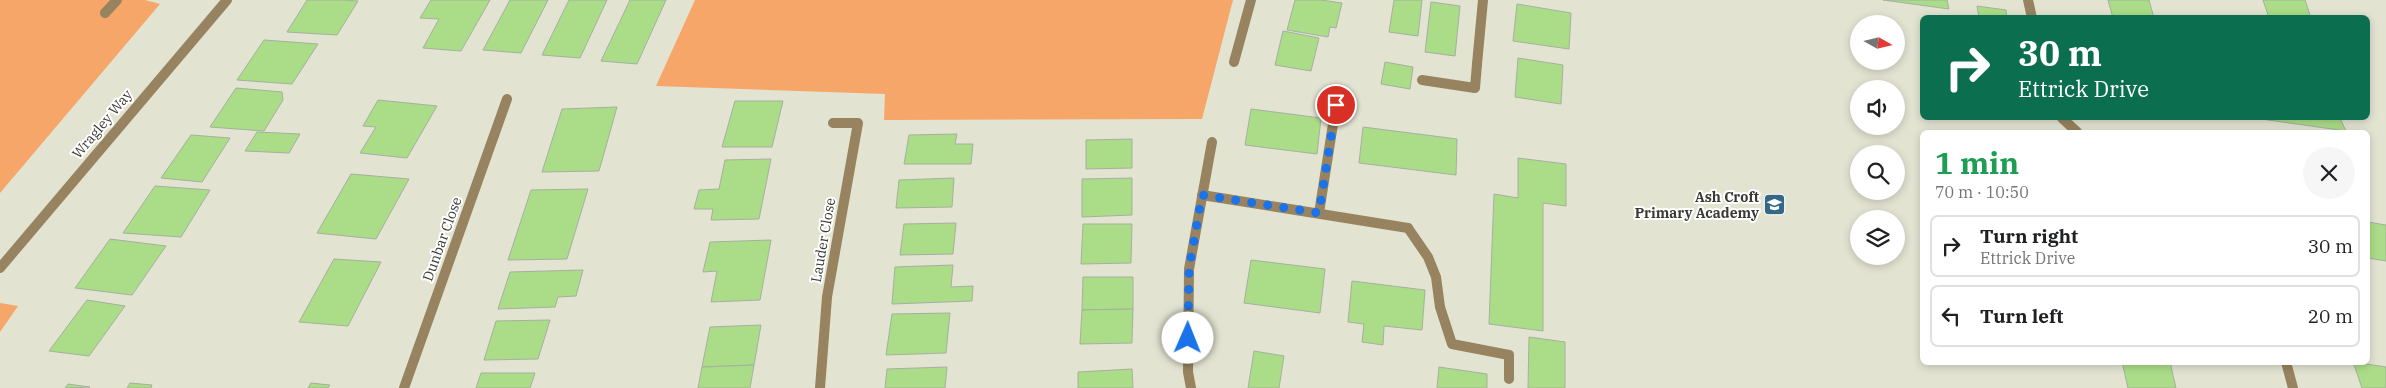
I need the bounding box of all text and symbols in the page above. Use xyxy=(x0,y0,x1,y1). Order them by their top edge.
north arrow xyxy=(1850,15,1905,70)
map controls xyxy=(1850,15,1905,265)
text: 30 m xyxy=(2018,30,2102,76)
icon: right xyxy=(1935,35,2000,100)
text: Ettrick Drive xyxy=(2018,74,2149,103)
button: sound xyxy=(1850,80,1905,135)
pin xyxy=(1315,84,1357,126)
street label: Wragley Way xyxy=(68,85,136,162)
icon: arrive xyxy=(1322,91,1350,119)
text: 1 min xyxy=(1935,143,2019,182)
button: search xyxy=(1850,145,1905,200)
button: close xyxy=(2303,147,2355,199)
text: 70 m · 10:50 xyxy=(1935,182,2029,202)
place label: Ash Croft Primary Academy xyxy=(1635,188,1759,222)
school or university icon: Ash Croft Primary Academy xyxy=(1763,193,1787,217)
street label: Dunbar Close xyxy=(418,194,466,284)
street label: Lauder Close xyxy=(807,196,839,284)
button: layers xyxy=(1850,210,1905,265)
text: Turn right xyxy=(1980,224,2078,248)
icon: right xyxy=(1937,232,1965,260)
text: 30 m xyxy=(2308,234,2353,258)
text: Ettrick Drive xyxy=(1980,248,2075,268)
icon: left xyxy=(1937,302,1965,330)
text: Turn left xyxy=(1980,304,2063,328)
text: 20 m xyxy=(2308,304,2353,328)
position arrow xyxy=(1161,311,1213,363)

